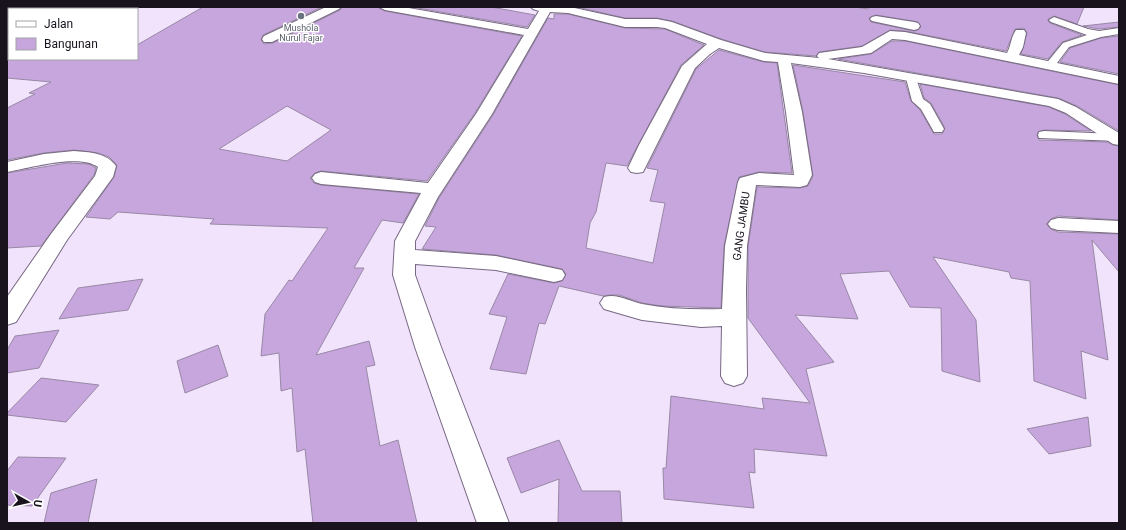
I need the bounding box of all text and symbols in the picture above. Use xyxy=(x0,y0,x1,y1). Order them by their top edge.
legend xyxy=(8,8,138,60)
marker: Mushola Nurul Fajar xyxy=(296,11,306,21)
text: Jalan xyxy=(44,17,73,31)
place label: Mushola Nurul Fajar xyxy=(279,23,323,43)
text: Bangunan xyxy=(44,37,98,51)
street label: GANG JAMBU xyxy=(730,191,753,261)
north arrow xyxy=(8,482,48,522)
text: U xyxy=(30,499,44,508)

